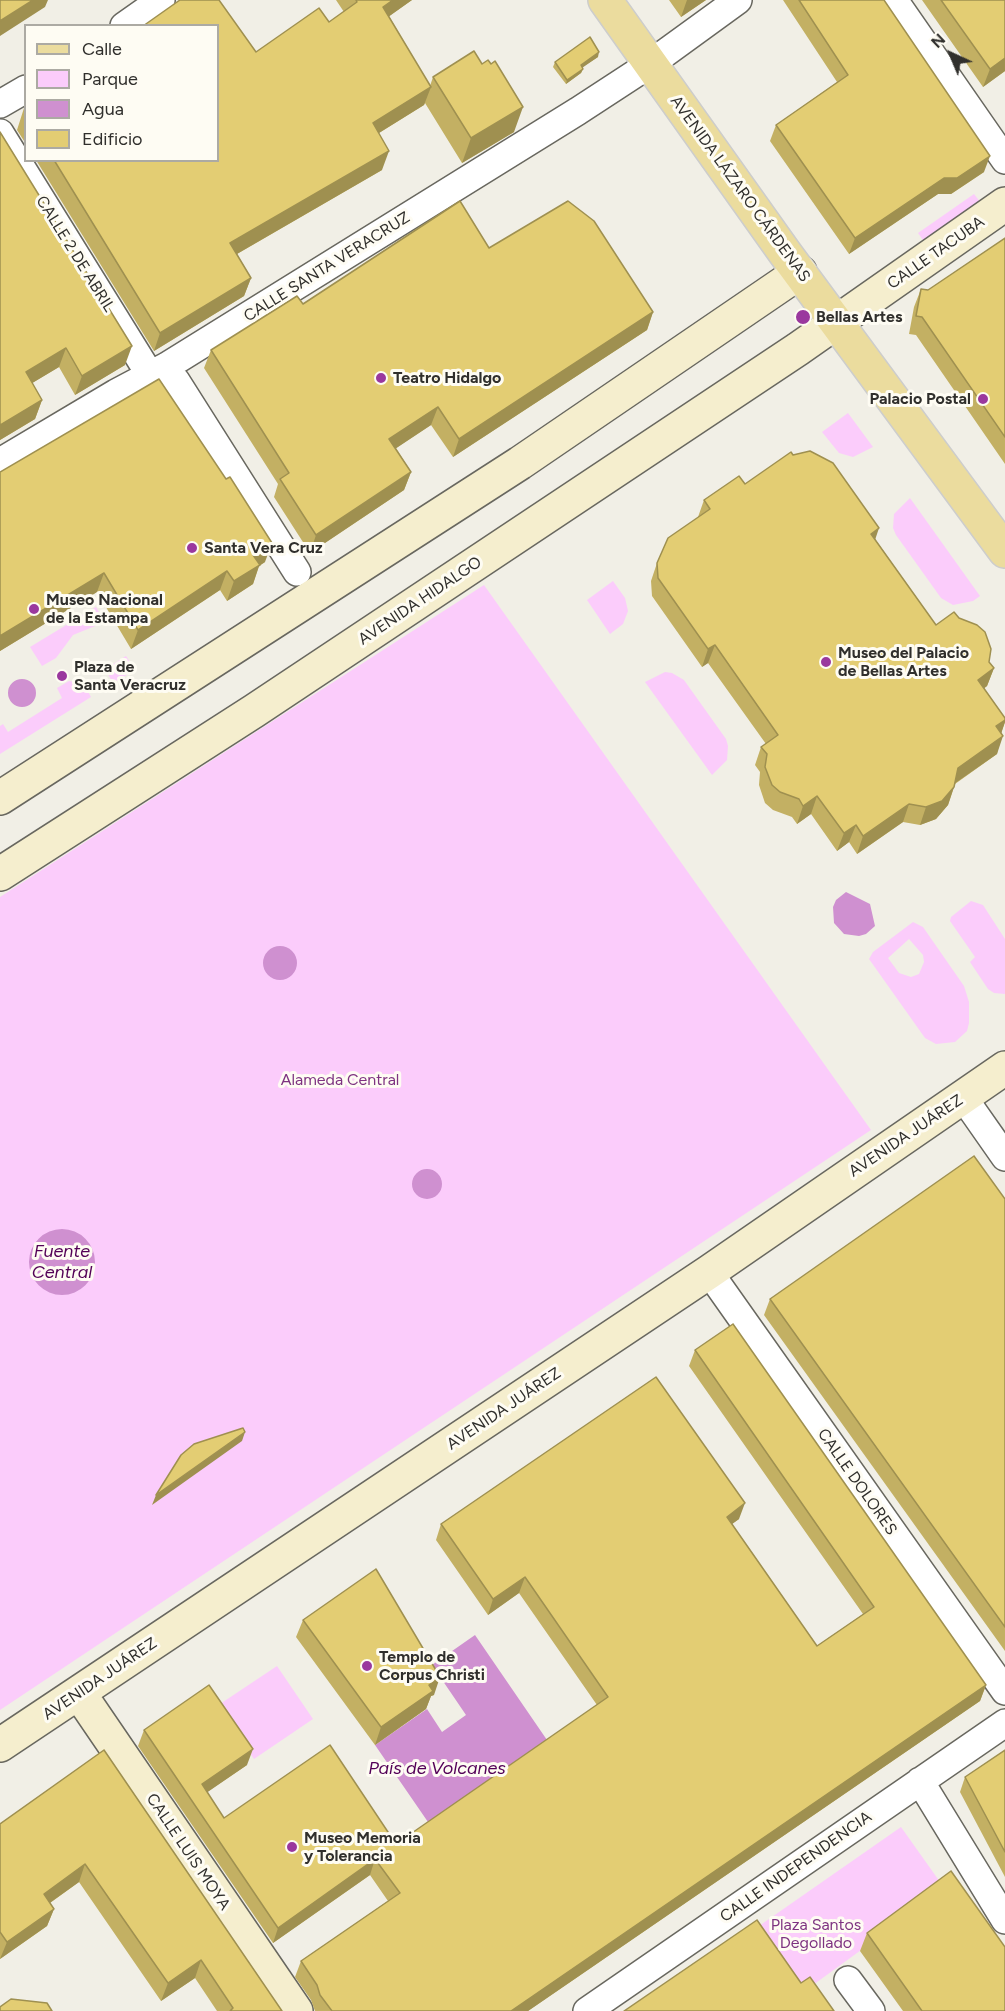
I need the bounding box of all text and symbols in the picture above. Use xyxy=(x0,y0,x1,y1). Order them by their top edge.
legend xyxy=(24,24,219,162)
north arrow xyxy=(921,24,981,84)
text: N xyxy=(927,30,949,52)
text: Calle xyxy=(82,38,122,60)
text: Parque xyxy=(82,68,138,90)
street label: AVENIDA LÁZARO CÁRDENAS xyxy=(666,92,814,286)
text: Agua xyxy=(82,98,124,120)
text: Edificio xyxy=(82,128,143,150)
street label: CALLE 2 DE ABRIL xyxy=(32,193,118,315)
street label: CALLE SANTA VERACRUZ xyxy=(240,208,414,326)
street label: CALLE TACUBA xyxy=(884,212,988,294)
place label: Bellas Artes xyxy=(816,307,902,327)
marker: Bellas Artes xyxy=(794,308,812,326)
place label: Teatro Hidalgo xyxy=(393,368,501,388)
marker: Teatro Hidalgo xyxy=(374,371,388,385)
place label: Palacio Postal xyxy=(869,389,971,409)
marker: Palacio Postal xyxy=(976,392,990,406)
place label: Santa Vera Cruz xyxy=(204,538,323,558)
marker: Santa Vera Cruz xyxy=(185,541,199,555)
street label: AVENIDA HIDALGO xyxy=(355,553,485,649)
place label: Museo Nacional de la Estampa xyxy=(46,590,163,628)
marker: Museo Nacional de la Estampa xyxy=(27,602,41,616)
place label: Museo del Palacio de Bellas Artes xyxy=(838,643,969,681)
marker: Museo del Palacio de Bellas Artes xyxy=(819,655,833,669)
place label: Plaza de Santa Veracruz xyxy=(74,657,186,695)
marker: Plaza de Santa Veracruz xyxy=(55,669,69,683)
park label: Alameda Central xyxy=(281,1070,399,1090)
street label: AVENIDA JUÁREZ xyxy=(845,1091,967,1181)
water label: Fuente Central xyxy=(32,1241,92,1284)
street label: AVENIDA JUÁREZ xyxy=(443,1364,565,1454)
street label: CALLE DOLORES xyxy=(813,1425,901,1539)
street label: AVENIDA JUÁREZ xyxy=(39,1634,161,1724)
place label: Templo de Corpus Christi xyxy=(379,1647,485,1685)
marker: Templo de Corpus Christi xyxy=(360,1659,374,1673)
water label: País de Volcanes xyxy=(368,1758,506,1780)
street label: CALLE LUIS MOYA xyxy=(142,1790,234,1914)
street label: CALLE INDEPENDENCIA xyxy=(717,1807,875,1927)
place label: Museo Memoria y Tolerancia xyxy=(304,1828,421,1866)
marker: Museo Memoria y Tolerancia xyxy=(285,1840,299,1854)
park label: Plaza Santos Degollado xyxy=(771,1915,861,1953)

